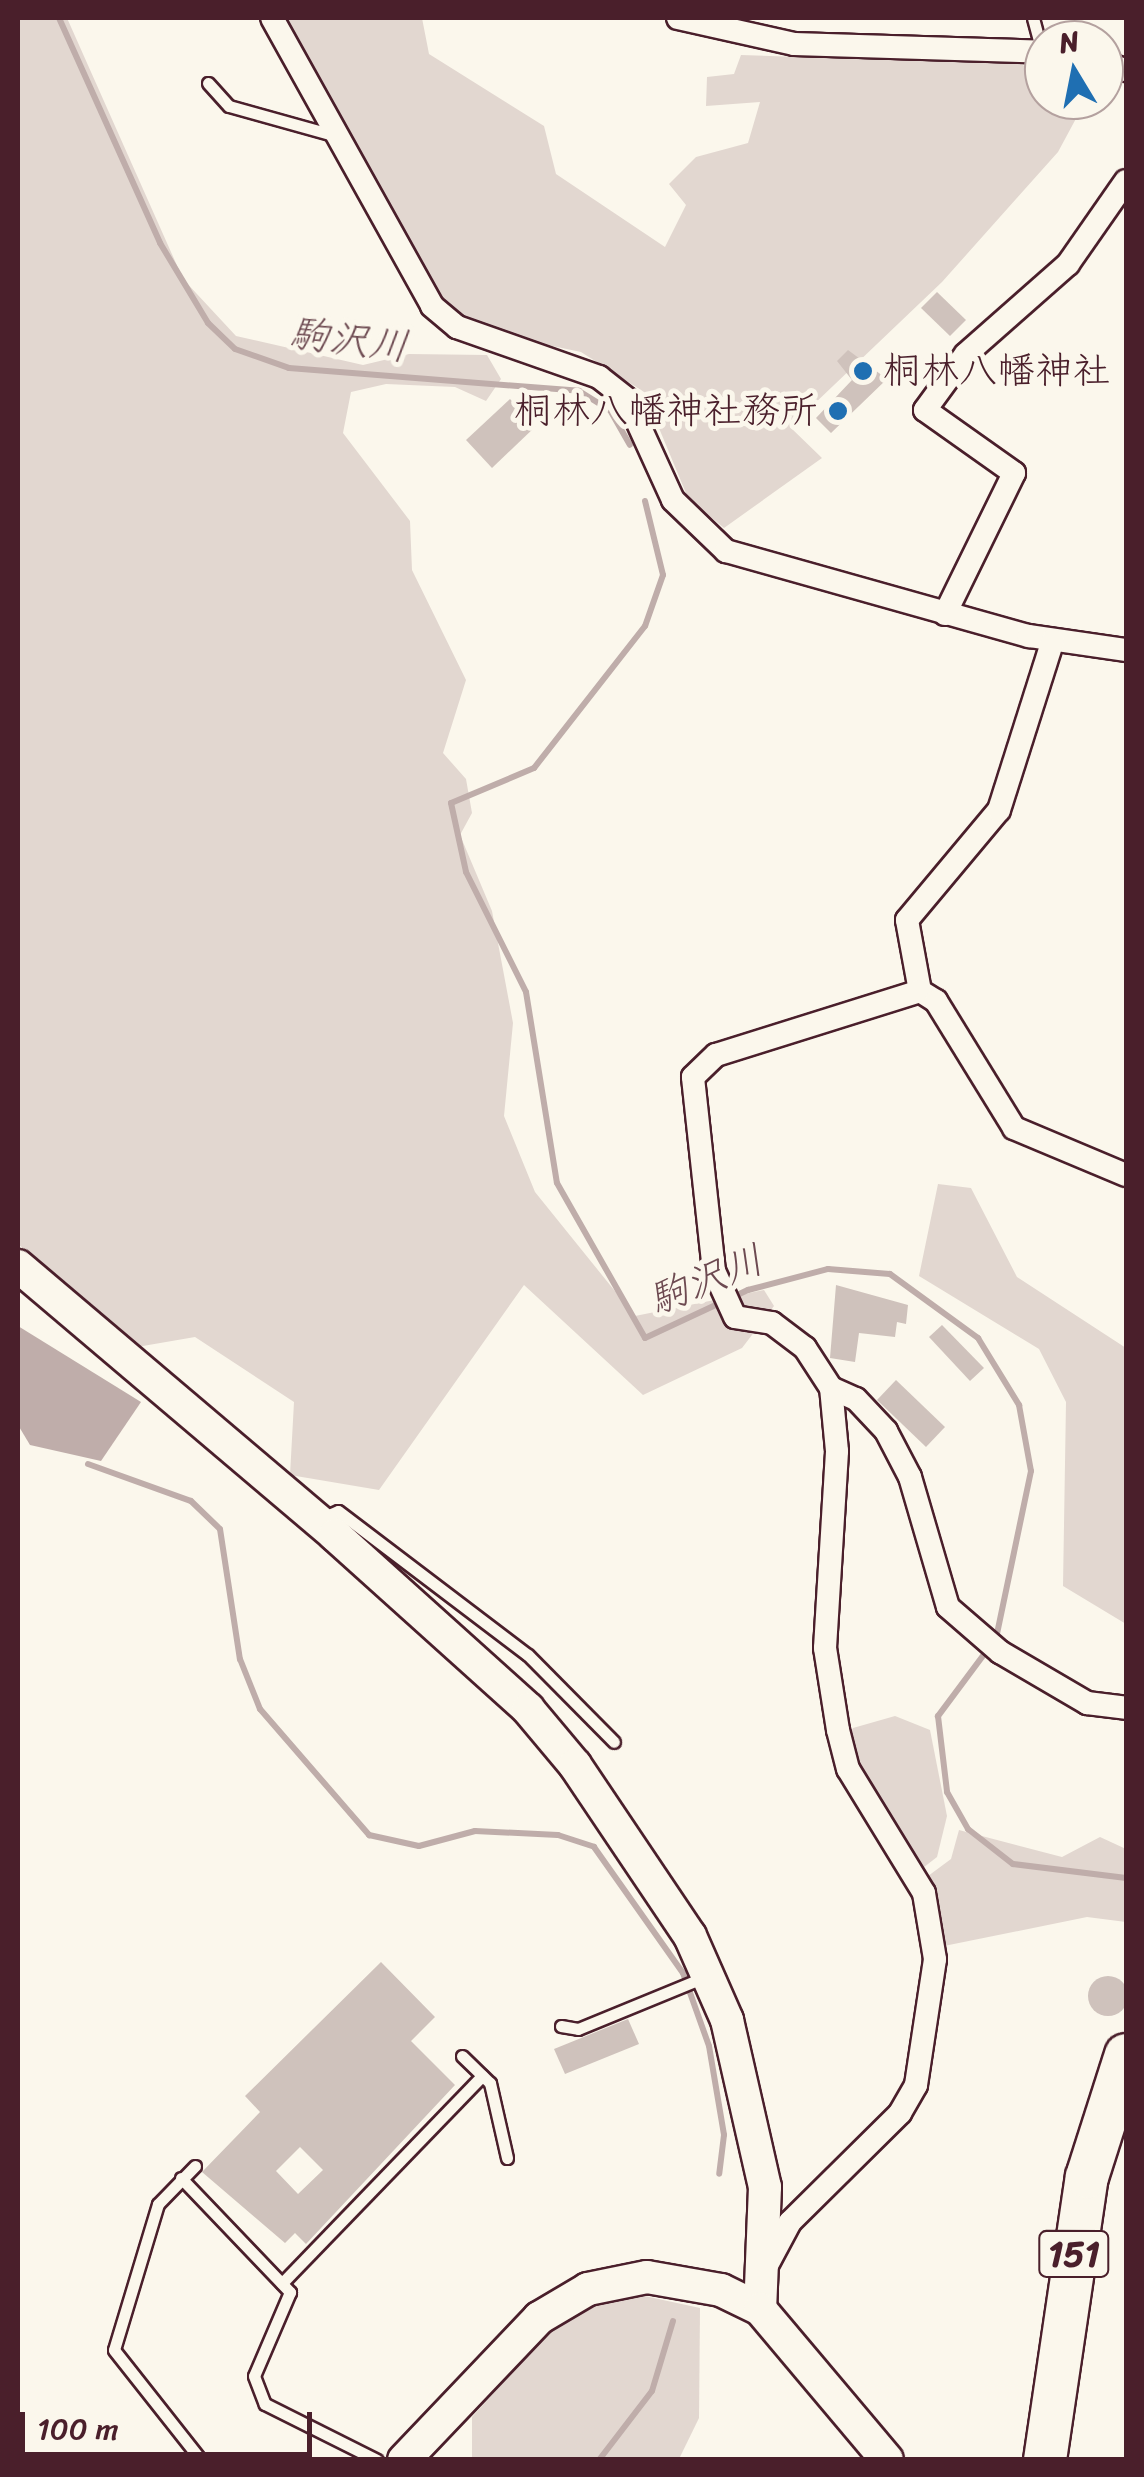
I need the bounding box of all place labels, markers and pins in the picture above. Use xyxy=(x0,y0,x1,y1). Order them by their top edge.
place label: 桐林八幡神社 xyxy=(883,348,1111,394)
marker: 桐林八幡神社 xyxy=(852,360,874,382)
place label: 桐林八幡神社務所 xyxy=(514,388,818,434)
marker: 桐林八幡神社務所 xyxy=(827,400,849,422)

